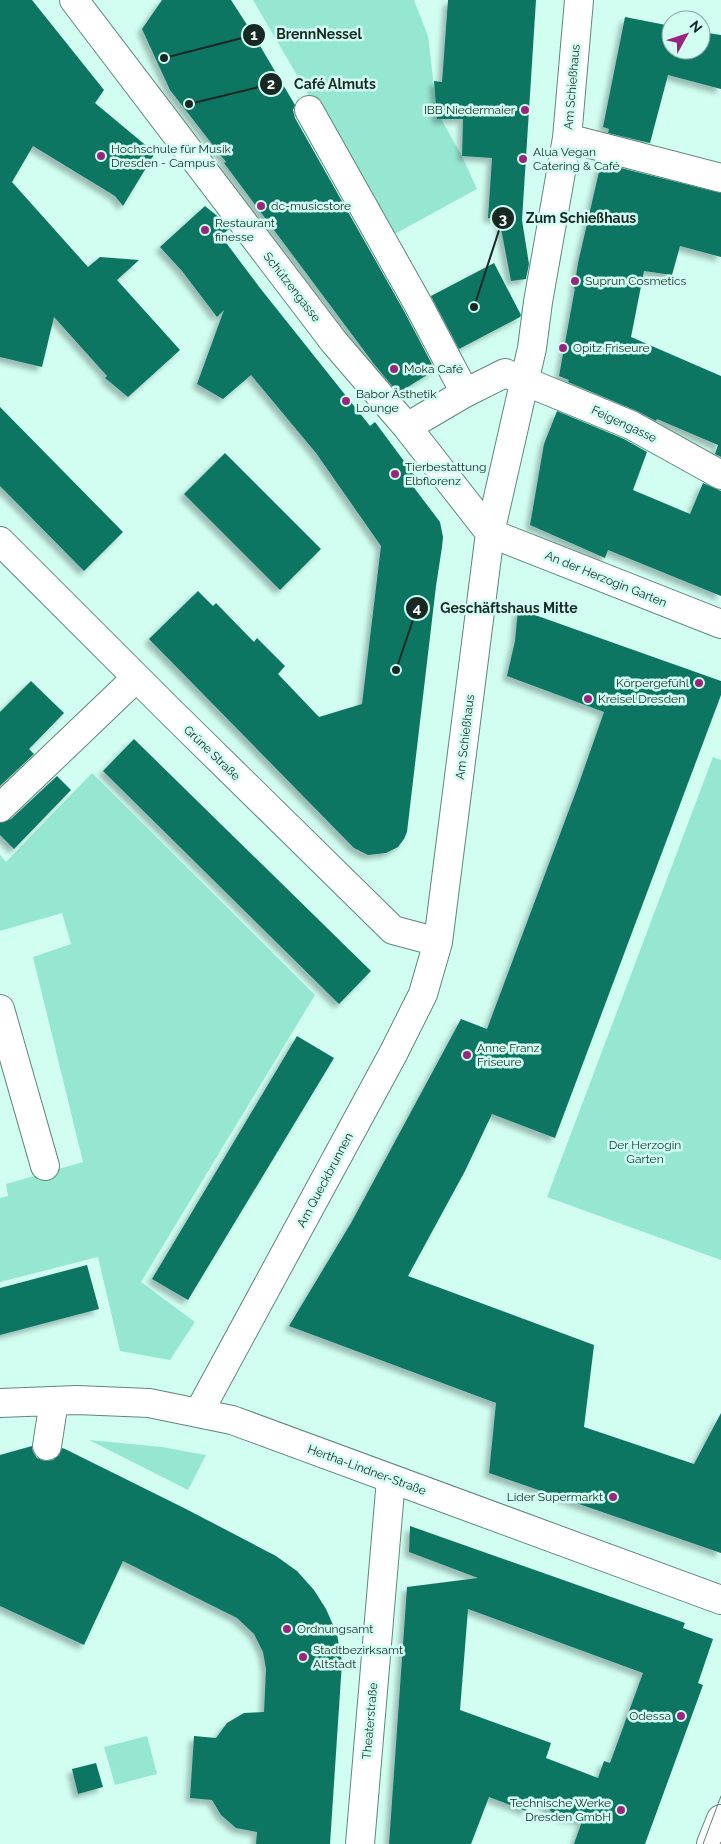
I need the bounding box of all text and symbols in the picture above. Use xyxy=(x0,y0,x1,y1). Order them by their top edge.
north arrow xyxy=(661,10,711,60)
text: N xyxy=(686,17,706,36)
callout: BrennNessel xyxy=(241,20,372,49)
text: 1 xyxy=(250,26,258,44)
text: BrennNessel xyxy=(276,26,362,42)
street label: Am Schießhaus xyxy=(561,43,583,130)
callout: Café Almuts xyxy=(259,70,386,99)
text: 2 xyxy=(267,75,275,93)
text: Café Almuts xyxy=(294,76,376,92)
place label: IBB Niedermaier xyxy=(424,103,516,117)
marker: IBB Niedermaier xyxy=(519,104,531,116)
place label: Hochschule für Musik Dresden - Campus xyxy=(111,142,232,170)
place label: Alua Vegan Catering & Café xyxy=(533,145,620,173)
marker: Hochschule für Musik Dresden - Campus xyxy=(95,150,107,162)
marker: Alua Vegan Catering & Café xyxy=(517,153,529,165)
place label: dc-musicstore xyxy=(271,199,351,213)
marker: dc-musicstore xyxy=(255,200,267,212)
callout: Zum Schießhaus xyxy=(490,204,646,233)
text: 3 xyxy=(499,210,507,228)
text: Zum Schießhaus xyxy=(526,210,636,226)
place label: Restaurant finesse xyxy=(215,216,275,244)
marker: Restaurant finesse xyxy=(199,224,211,236)
street label: Schützengasse xyxy=(260,249,324,325)
place label: Suprun Cosmetics xyxy=(585,274,687,288)
marker: Suprun Cosmetics xyxy=(569,275,581,287)
place label: Opitz Friseure xyxy=(573,341,649,355)
marker: Opitz Friseure xyxy=(557,342,569,354)
place label: Moka Café xyxy=(404,362,463,376)
marker: Moka Café xyxy=(388,363,400,375)
place label: Babor Ästhetik Lounge xyxy=(356,387,437,415)
marker: Babor Ästhetik Lounge xyxy=(340,395,352,407)
street label: Feigengasse xyxy=(589,403,659,445)
place label: Tierbestattung Elbflorenz xyxy=(405,460,487,488)
marker: Tierbestattung Elbflorenz xyxy=(389,468,401,480)
street label: An der Herzogin Garten xyxy=(543,548,669,610)
callout: Geschäftshaus Mitte xyxy=(405,593,587,622)
text: 4 xyxy=(413,599,422,617)
text: Geschäftshaus Mitte xyxy=(440,600,578,616)
place label: Körpergefühl xyxy=(616,676,690,690)
marker: Körpergefühl xyxy=(693,677,705,689)
place label: Kreisel Dresden xyxy=(598,692,685,706)
street label: Am Schießhaus xyxy=(453,693,477,780)
marker: Kreisel Dresden xyxy=(582,693,594,705)
street label: Grüne Straße xyxy=(181,723,243,783)
place label: Anne Franz Friseure xyxy=(477,1041,540,1069)
marker: Anne Franz Friseure xyxy=(461,1049,473,1061)
street label: Am Queckbrunnen xyxy=(294,1130,356,1230)
park label: Der Herzogin Garten xyxy=(609,1138,681,1166)
street label: Hertha-Lindner-Straße xyxy=(306,1442,428,1498)
place label: Lider Supermarkt xyxy=(507,1490,603,1504)
marker: Lider Supermarkt xyxy=(607,1491,619,1503)
place label: Ordnungsamt xyxy=(297,1622,373,1636)
marker: Ordnungsamt xyxy=(281,1623,293,1635)
place label: Stadtbezirksamt Altstadt xyxy=(313,1643,403,1671)
marker: Stadtbezirksamt Altstadt xyxy=(297,1651,309,1663)
street label: Theaterstraße xyxy=(360,1682,380,1760)
place label: Odessa xyxy=(629,1709,671,1723)
marker: Odessa xyxy=(675,1710,687,1722)
place label: Technische Werke Dresden GmbH xyxy=(510,1796,611,1824)
marker: Technische Werke Dresden GmbH xyxy=(615,1804,627,1816)

